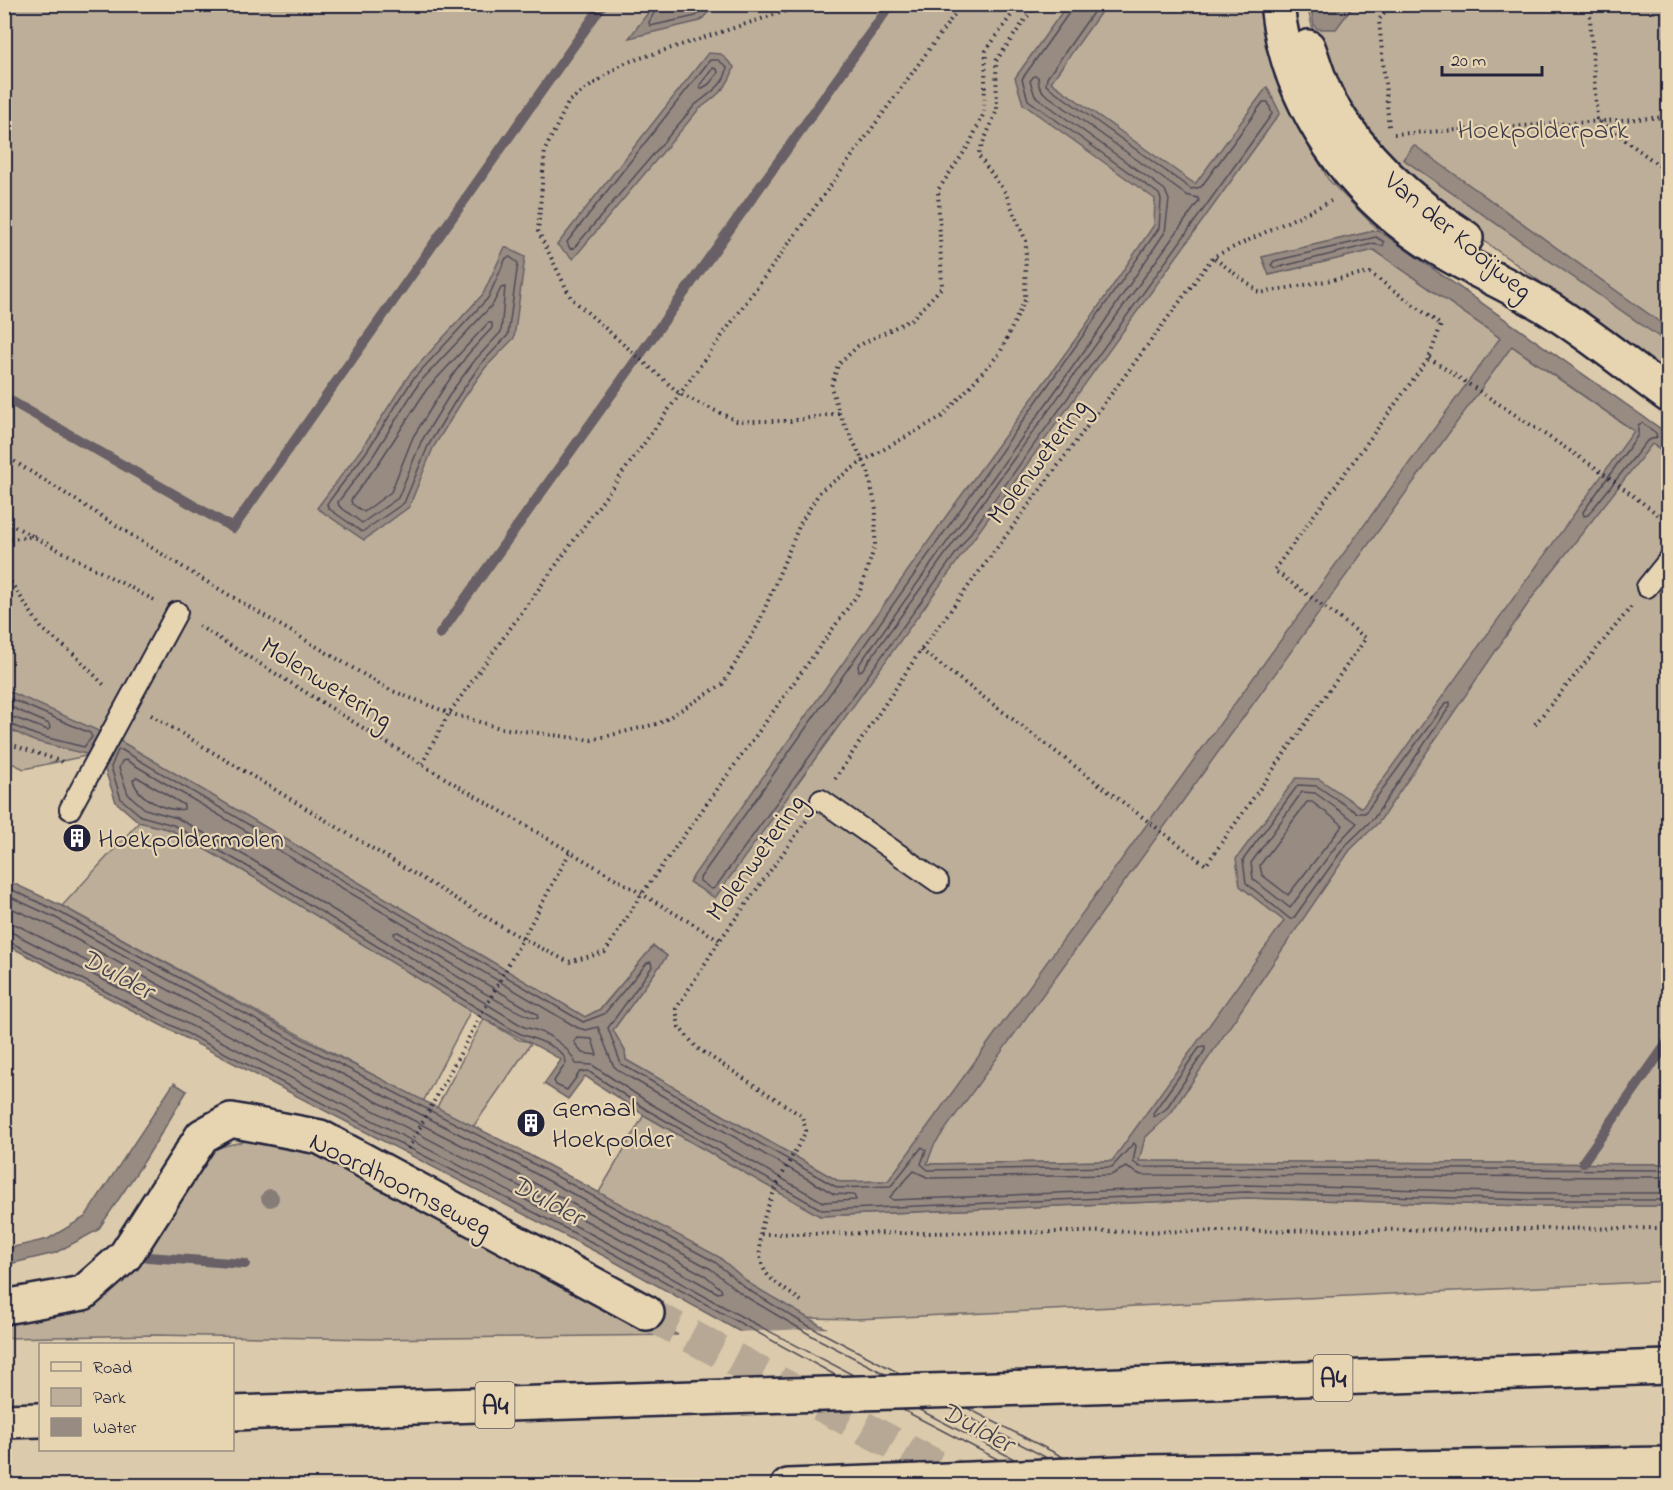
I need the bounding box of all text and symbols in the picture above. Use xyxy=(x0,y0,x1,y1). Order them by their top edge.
scale bar xyxy=(1442,39,1542,77)
text: 20 m xyxy=(1451,49,1486,75)
park label: Hoekpolderpark xyxy=(1457,112,1629,151)
street label: Van der Kooijweg xyxy=(1374,162,1540,311)
street label: Molenwetering xyxy=(979,391,1099,534)
street label: Molenwetering xyxy=(252,628,399,740)
street label: Molenwetering xyxy=(697,787,817,930)
place label: Hoekpoldermolen xyxy=(98,821,284,860)
building icon: Hoekpoldermolen xyxy=(61,822,93,854)
water label: Dulder xyxy=(72,940,163,1014)
place label: Gemaal Hoekpolder xyxy=(552,1090,674,1160)
building icon: Gemaal Hoekpolder xyxy=(515,1107,547,1139)
street label: Noordhoornseweg xyxy=(302,1123,498,1249)
water label: Dulder xyxy=(502,1166,593,1240)
legend xyxy=(39,1343,234,1451)
road number: A4 xyxy=(1314,1355,1352,1401)
text: Road xyxy=(93,1356,132,1382)
road number: A4 xyxy=(476,1382,514,1428)
text: Park xyxy=(93,1386,126,1412)
water label: Dulder xyxy=(932,1393,1023,1467)
text: Water xyxy=(93,1416,137,1442)

